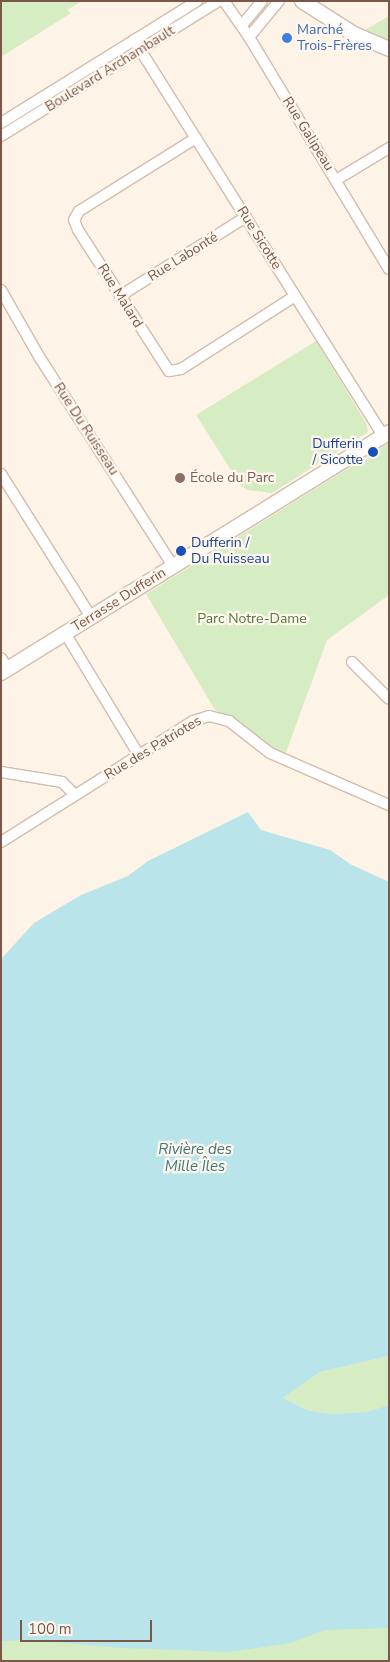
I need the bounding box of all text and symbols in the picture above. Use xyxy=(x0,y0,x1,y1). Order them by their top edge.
street label: Boulevard Archambault xyxy=(42,22,178,116)
place label: Marché Trois-Frères xyxy=(297,22,372,54)
marker: Marché Trois-Frères xyxy=(281,32,293,44)
street label: Rue Galipeau xyxy=(279,94,337,174)
street label: Rue Sicotte xyxy=(233,203,285,273)
street label: Rue Labonté xyxy=(145,229,221,285)
street label: Rue Malard xyxy=(94,261,146,331)
street label: Rue Du Ruisseau xyxy=(50,380,122,478)
place label: Dufferin / Sicotte xyxy=(312,436,363,468)
marker: Dufferin / Sicotte xyxy=(367,446,379,458)
place label: École du Parc xyxy=(190,470,274,486)
marker: École du Parc xyxy=(174,472,186,484)
place label: Dufferin / Du Ruisseau xyxy=(191,535,269,568)
marker: Dufferin / Du Ruisseau xyxy=(175,545,187,557)
street label: Terrasse Dufferin xyxy=(69,564,169,636)
park label: Parc Notre-Dame xyxy=(197,611,307,627)
street label: Rue des Patriotes xyxy=(102,712,204,784)
water label: Rivière des Mille Îles xyxy=(158,1140,232,1175)
scale bar xyxy=(22,1610,155,1642)
text: 100 m xyxy=(28,1619,72,1639)

